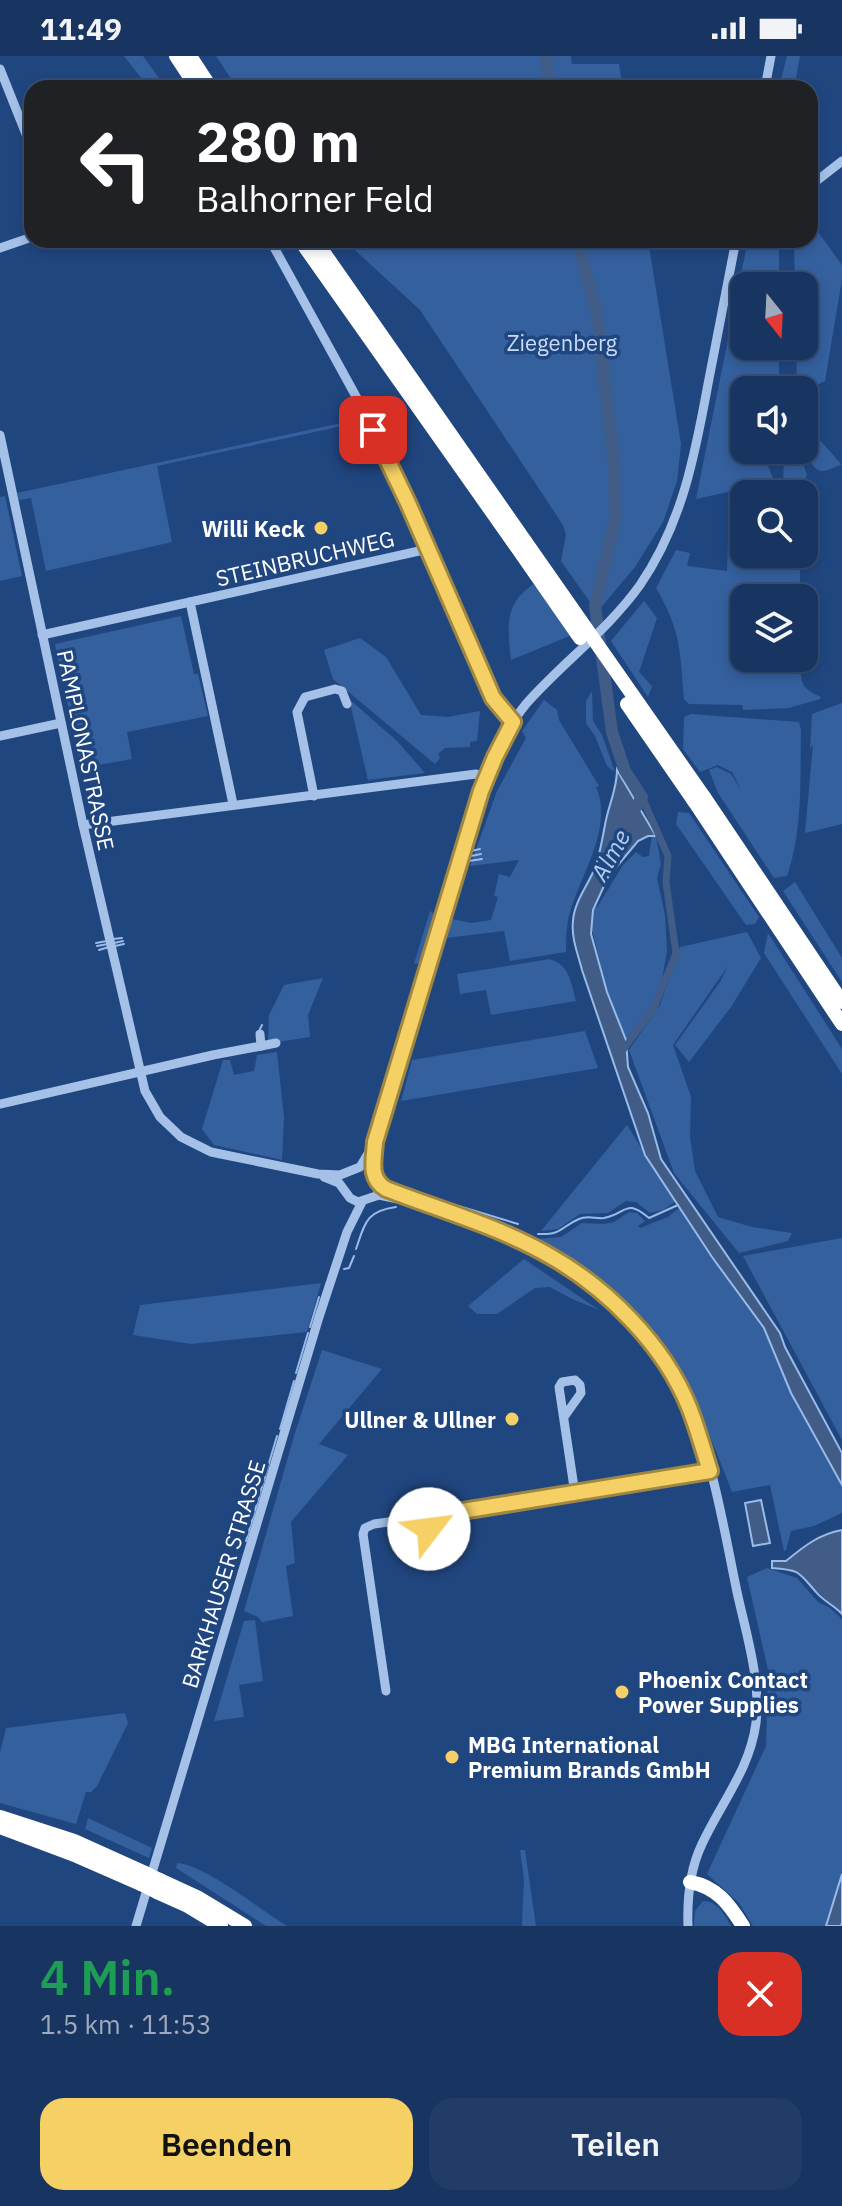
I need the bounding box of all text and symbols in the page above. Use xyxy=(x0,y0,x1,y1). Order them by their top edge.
text: 11:49 xyxy=(40,9,122,48)
text: 280 m xyxy=(196,105,360,177)
icon: left xyxy=(64,112,168,216)
text: Balhorner Feld xyxy=(196,175,434,222)
north arrow xyxy=(730,272,818,360)
map controls xyxy=(730,272,818,672)
park label: Ziegenberg xyxy=(507,328,618,357)
button: sound xyxy=(730,376,818,464)
pin xyxy=(339,396,407,464)
icon: arrive xyxy=(351,408,395,452)
button: search xyxy=(730,480,818,568)
place label: Willi Keck xyxy=(201,514,305,543)
marker: Willi Keck xyxy=(312,519,330,537)
street label: STEINBRUCHWEG xyxy=(213,523,397,593)
button: layers xyxy=(730,584,818,672)
street label: PAMPLONASTRASSE xyxy=(51,647,121,853)
water label: Alme xyxy=(582,824,637,887)
place label: Ullner & Ullner xyxy=(344,1405,496,1434)
marker: Ullner & Ullner xyxy=(503,1410,521,1428)
street label: BARKHAUSER STRASSE xyxy=(175,1456,271,1692)
position arrow xyxy=(387,1487,471,1571)
place label: Phoenix Contact Power Supplies xyxy=(638,1665,808,1719)
marker: Phoenix Contact Power Supplies xyxy=(613,1683,631,1701)
place label: MBG International Premium Brands GmbH xyxy=(468,1730,711,1784)
marker: MBG International Premium Brands GmbH xyxy=(443,1748,461,1766)
text: 4 Min. xyxy=(40,1946,175,2008)
button: close xyxy=(718,1952,802,2036)
text: 1.5 km · 11:53 xyxy=(40,2007,212,2041)
button: Beenden xyxy=(40,2098,413,2190)
button: Teilen xyxy=(429,2098,802,2190)

